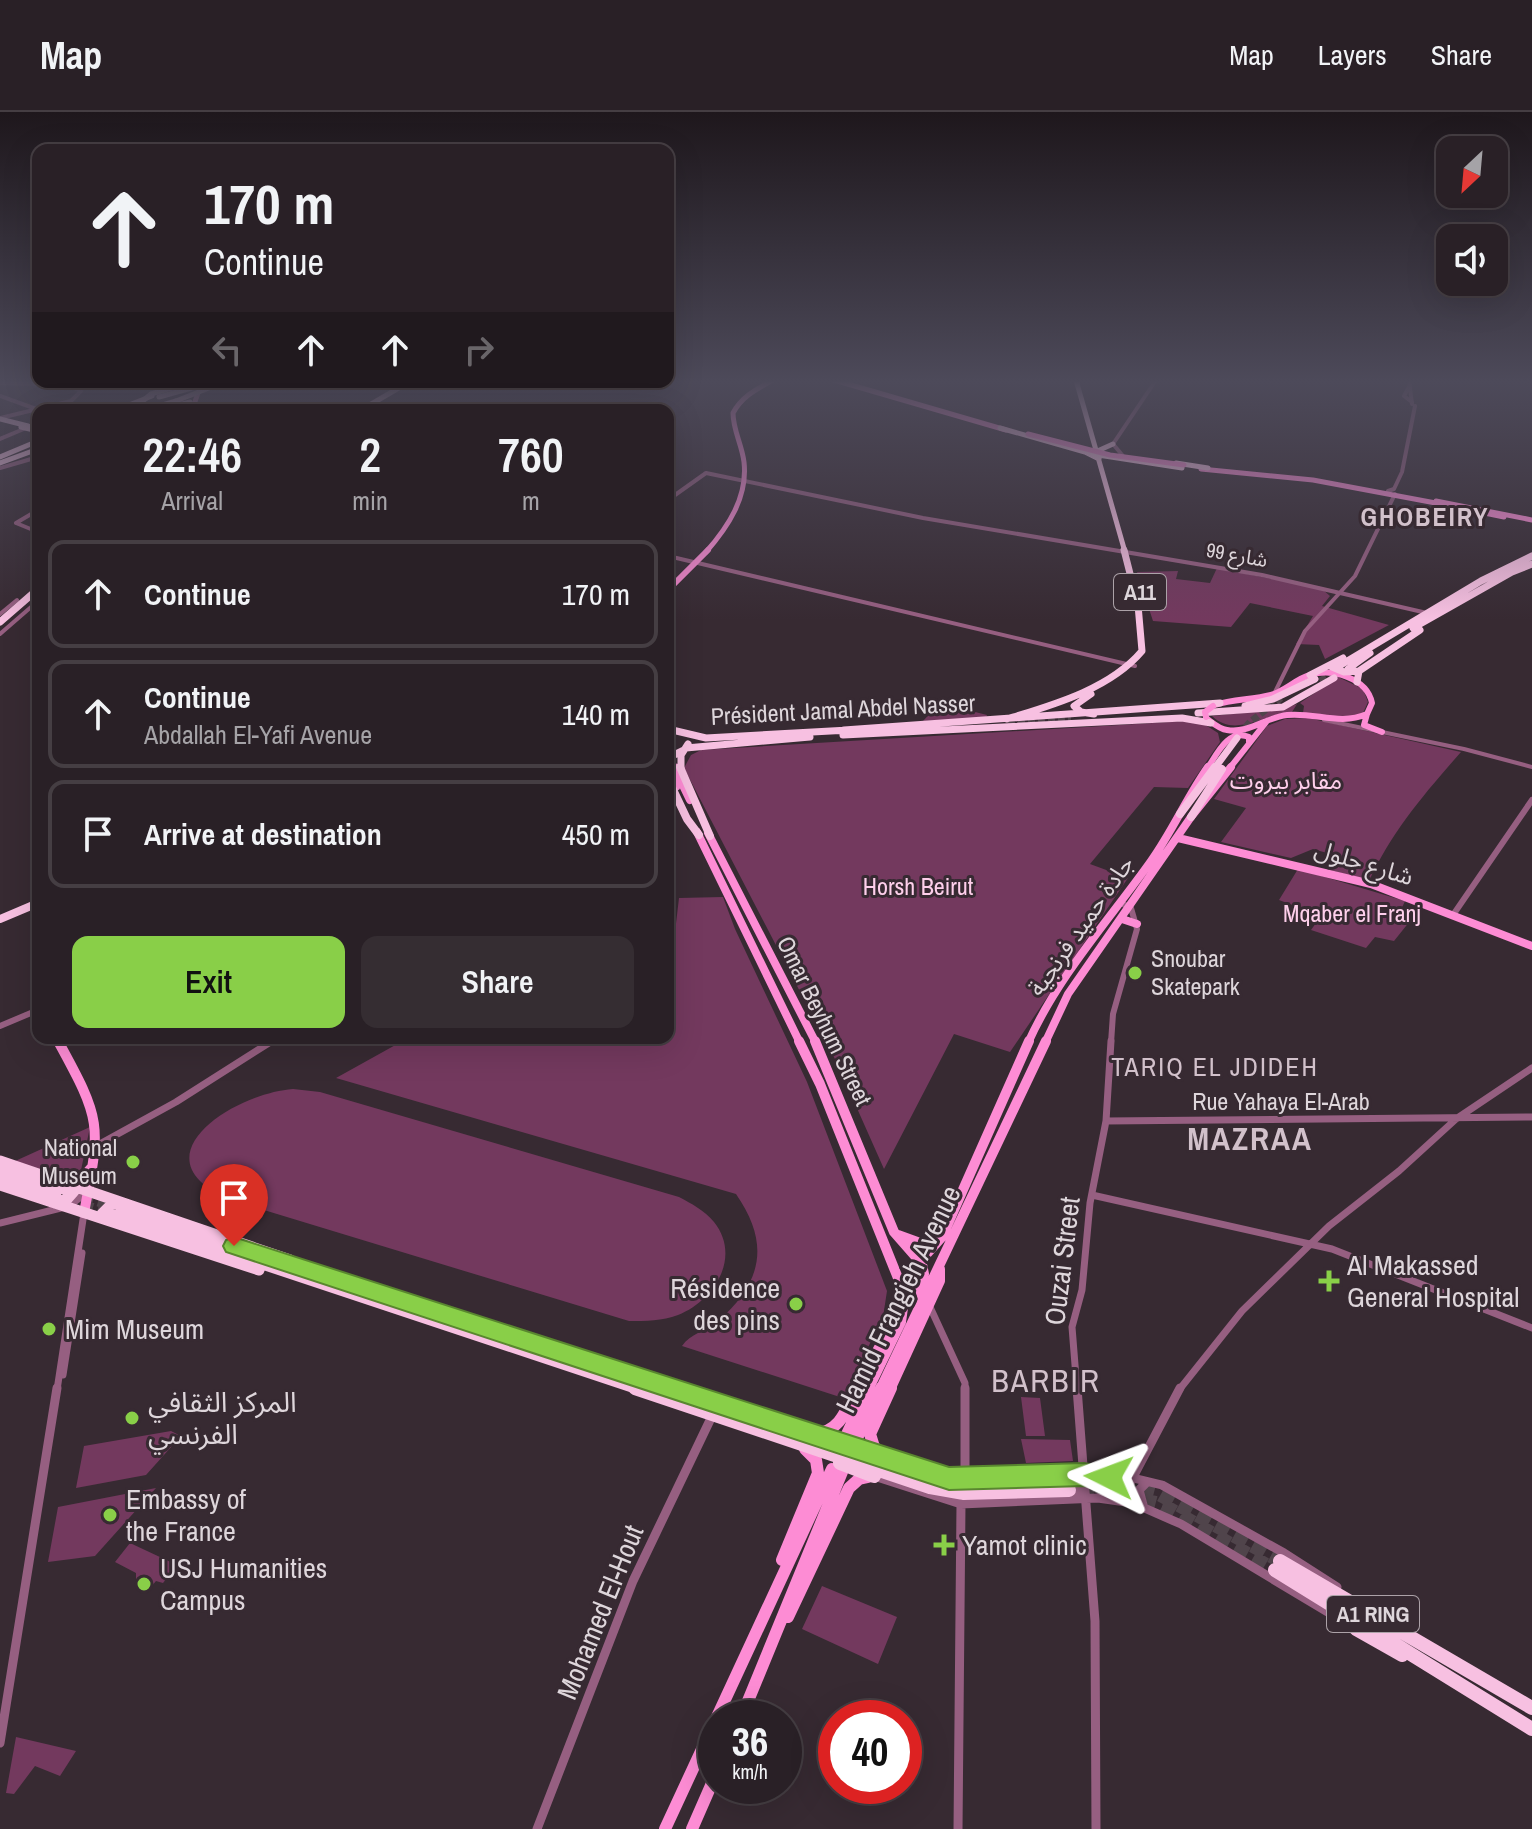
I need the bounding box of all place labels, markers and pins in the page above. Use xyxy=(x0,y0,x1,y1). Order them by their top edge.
place label: Snoubar Skatepark xyxy=(1151,942,1240,1002)
marker: Snoubar Skatepark xyxy=(1126,964,1144,982)
place label: National Museum xyxy=(42,1131,117,1191)
marker: National Museum xyxy=(124,1153,142,1171)
pin xyxy=(200,1164,268,1246)
place label: Al Makassed General Hospital xyxy=(1346,1246,1519,1316)
place label: Résidence des pins xyxy=(670,1269,780,1339)
marker: Al Makassed General Hospital xyxy=(1318,1270,1340,1292)
marker: Résidence des pins xyxy=(787,1295,805,1313)
place label: Mim Museum xyxy=(65,1310,204,1348)
marker: Mim Museum xyxy=(40,1320,58,1338)
place label: المركز الثقافي الفرنسي xyxy=(148,1383,297,1455)
marker: المركز الثقافي الفرنسي xyxy=(123,1409,141,1427)
place label: Embassy of the France xyxy=(126,1480,247,1550)
marker: Embassy of the France xyxy=(101,1506,119,1524)
place label: Yamot clinic xyxy=(962,1526,1087,1564)
marker: Yamot clinic xyxy=(933,1534,955,1556)
place label: USJ Humanities Campus xyxy=(160,1549,327,1619)
marker: USJ Humanities Campus xyxy=(135,1575,153,1593)

